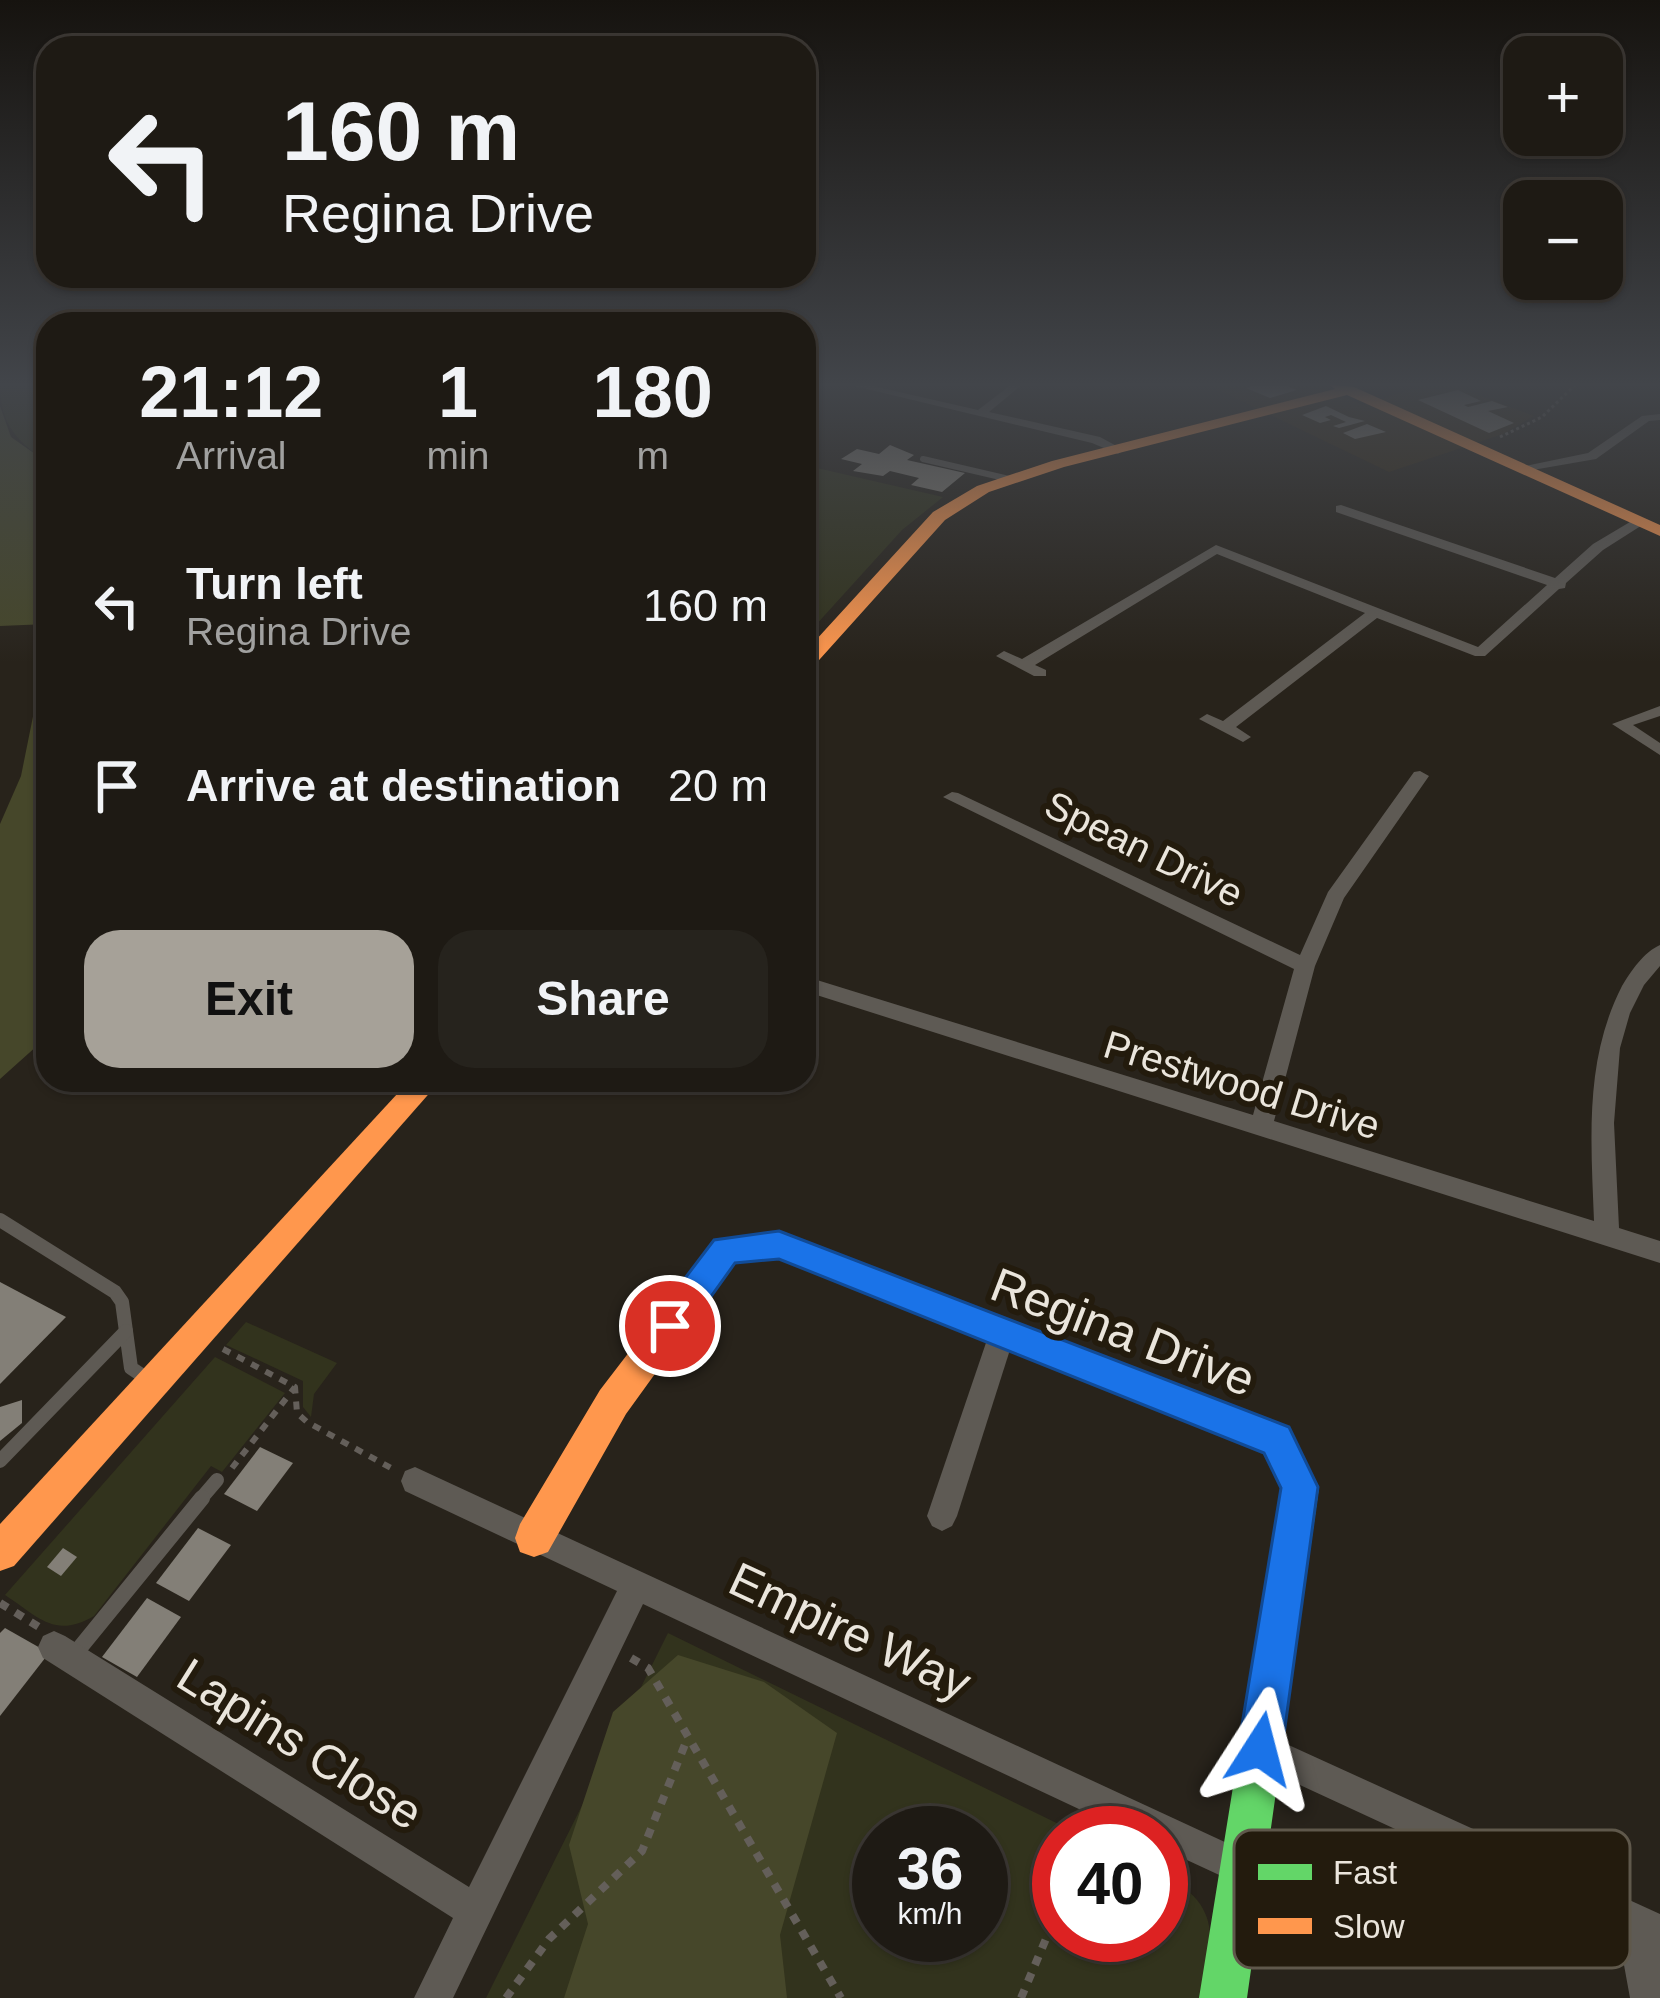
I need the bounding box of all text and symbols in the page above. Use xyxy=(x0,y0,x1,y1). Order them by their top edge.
map controls xyxy=(1503,36,1623,300)
button: + xyxy=(1503,36,1623,156)
icon: left xyxy=(84,84,240,240)
text: 160 m xyxy=(282,84,520,178)
button: − xyxy=(1503,180,1623,300)
text: Regina Drive xyxy=(282,183,594,243)
text: 21:12 xyxy=(139,352,323,432)
text: 1 xyxy=(438,352,478,432)
text: 180 xyxy=(593,352,713,432)
text: Arrival xyxy=(176,434,287,477)
text: min xyxy=(427,434,489,477)
text: m xyxy=(636,434,669,477)
text: Turn left xyxy=(186,558,363,609)
icon: left xyxy=(84,573,150,639)
text: 160 m xyxy=(643,580,768,631)
text: Regina Drive xyxy=(186,610,411,653)
icon: arrive xyxy=(84,753,150,819)
text: Arrive at destination xyxy=(186,760,621,811)
text: 20 m xyxy=(668,760,768,811)
street label: Spean Drive xyxy=(1038,783,1250,915)
button: Exit xyxy=(84,930,414,1068)
button: Share xyxy=(438,930,768,1068)
street label: Prestwood Drive xyxy=(1099,1023,1385,1147)
street label: Regina Drive xyxy=(984,1258,1262,1406)
pin xyxy=(619,1275,721,1377)
icon: arrive xyxy=(637,1293,703,1359)
street label: Empire Way xyxy=(721,1552,979,1710)
street label: Lapins Close xyxy=(168,1648,432,1840)
position arrow xyxy=(1197,1686,1323,1812)
speed limit sign: 40 xyxy=(1032,1806,1188,1962)
legend xyxy=(1234,1830,1630,1968)
text: 36 xyxy=(897,1835,963,1902)
text: Fast xyxy=(1333,1854,1397,1891)
text: km/h xyxy=(897,1897,963,1930)
text: Slow xyxy=(1333,1908,1405,1945)

